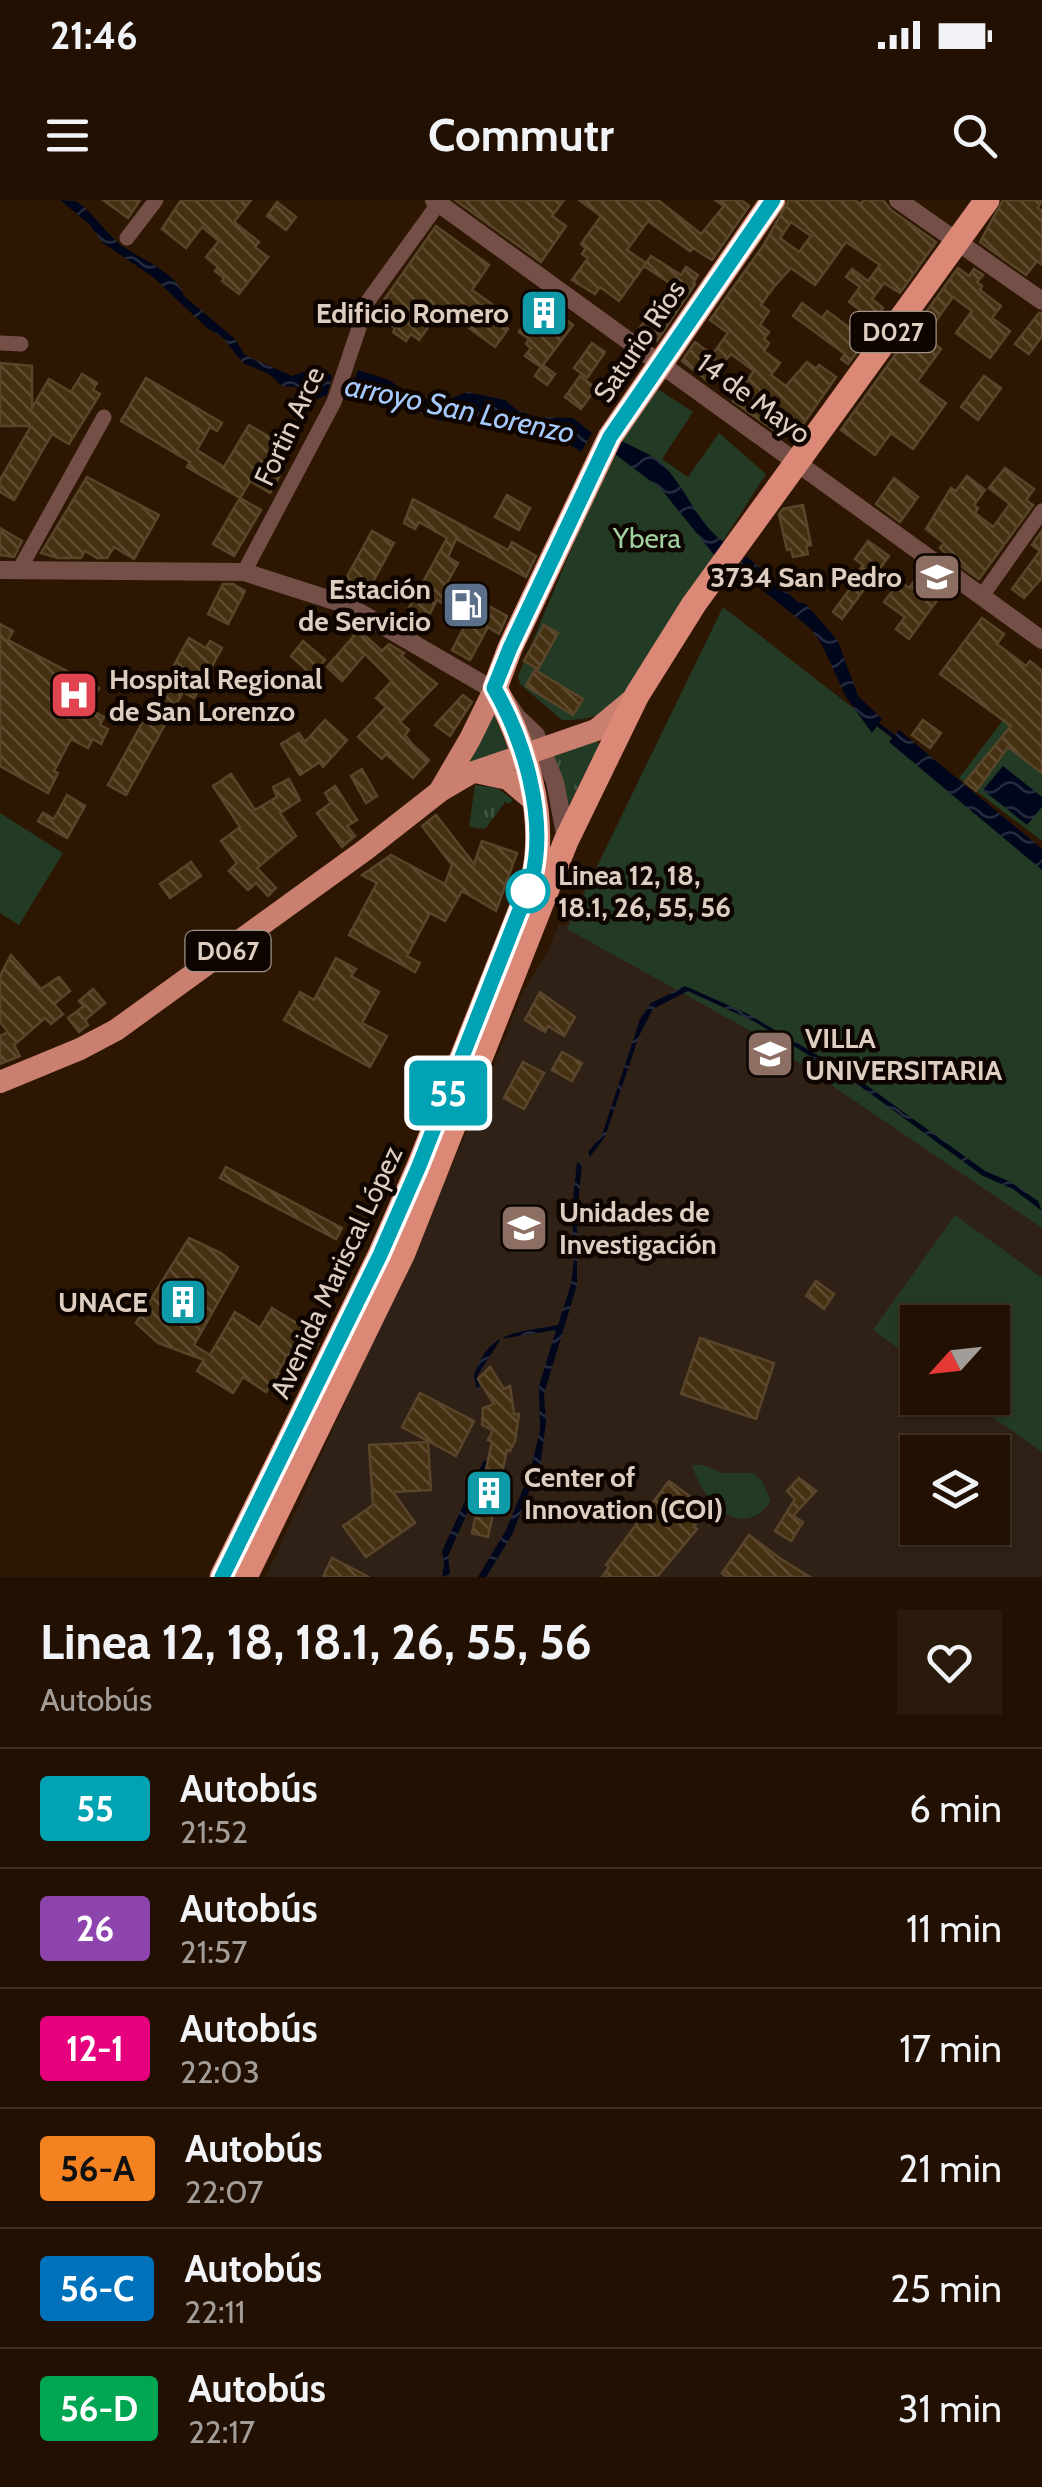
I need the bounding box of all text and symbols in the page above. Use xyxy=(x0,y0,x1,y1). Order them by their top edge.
text: 21:46 xyxy=(50,12,138,59)
icon: menu xyxy=(40,108,95,163)
text: Commutr xyxy=(428,108,614,162)
icon: search xyxy=(947,108,1002,163)
street label: Saturio Ríos xyxy=(586,274,692,408)
building icon: Edificio Romero xyxy=(518,287,570,339)
place label: Edificio Romero xyxy=(316,296,509,330)
road number: D027 xyxy=(850,312,936,352)
street label: 14 de Mayo xyxy=(690,345,818,451)
street label: Fortin Arce xyxy=(247,361,331,491)
water label: arroyo San Lorenzo xyxy=(342,367,578,451)
park label: Ybera xyxy=(612,521,681,555)
school or university icon: 3734 San Pedro xyxy=(911,551,963,603)
place label: 3734 San Pedro xyxy=(710,560,902,594)
place label: Estación de Servicio xyxy=(298,572,431,638)
fuel station icon: Estación de Servicio xyxy=(440,579,492,631)
place label: Hospital Regional de San Lorenzo xyxy=(109,662,322,728)
hospital icon: Hospital Regional de San Lorenzo xyxy=(48,669,100,721)
place label: Linea 12, 18, 18.1, 26, 55, 56 xyxy=(558,858,731,924)
marker: Linea 12, 18, 18.1, 26, 55, 56 xyxy=(507,870,549,912)
road number: D067 xyxy=(186,931,270,971)
place label: VILLA UNIVERSITARIA xyxy=(805,1021,1003,1087)
school or university icon: VILLA UNIVERSITARIA xyxy=(744,1028,796,1080)
line badge: 55 xyxy=(403,1060,493,1126)
text: 55 xyxy=(429,1072,467,1115)
street label: Avenida Mariscal López xyxy=(263,1140,409,1404)
place label: Unidades de Investigación xyxy=(559,1195,717,1261)
school or university icon: Unidades de Investigación xyxy=(498,1202,550,1254)
building icon: UNACE xyxy=(157,1276,209,1328)
place label: UNACE xyxy=(58,1285,148,1319)
north arrow xyxy=(900,1305,1010,1415)
map controls xyxy=(900,1305,1010,1545)
button: layers xyxy=(900,1435,1010,1545)
place label: Center of Innovation (COI) xyxy=(524,1460,723,1526)
building icon: Center of Innovation (COI) xyxy=(463,1467,515,1519)
button: heart xyxy=(897,1610,1002,1715)
text: Linea 12, 18, 18.1, 26, 55, 56 xyxy=(40,1613,592,1671)
text: Autobús xyxy=(40,1680,152,1719)
text: Autobús xyxy=(180,1765,318,1812)
text: 6 min xyxy=(909,1785,1002,1832)
text: 55 xyxy=(76,1787,114,1830)
text: 21:52 xyxy=(180,1812,248,1851)
text: Autobús xyxy=(180,1885,318,1932)
text: 11 min xyxy=(906,1905,1002,1952)
text: 26 xyxy=(76,1907,114,1950)
text: 21:57 xyxy=(180,1932,247,1971)
text: Autobús xyxy=(180,2005,318,2052)
text: 17 min xyxy=(899,2025,1002,2072)
text: 12-1 xyxy=(66,2027,124,2070)
text: 22:03 xyxy=(180,2052,260,2091)
text: Autobús xyxy=(185,2125,323,2172)
text: 21 min xyxy=(899,2145,1002,2192)
text: 56-A xyxy=(60,2147,135,2190)
text: 22:07 xyxy=(185,2172,263,2211)
text: Autobús xyxy=(184,2245,322,2292)
text: 25 min xyxy=(890,2265,1002,2312)
text: 56-C xyxy=(60,2267,134,2310)
text: 22:11 xyxy=(184,2292,245,2331)
text: Autobús xyxy=(188,2365,326,2412)
text: 31 min xyxy=(898,2385,1002,2432)
text: 56-D xyxy=(60,2387,138,2430)
text: 22:17 xyxy=(188,2412,255,2451)

